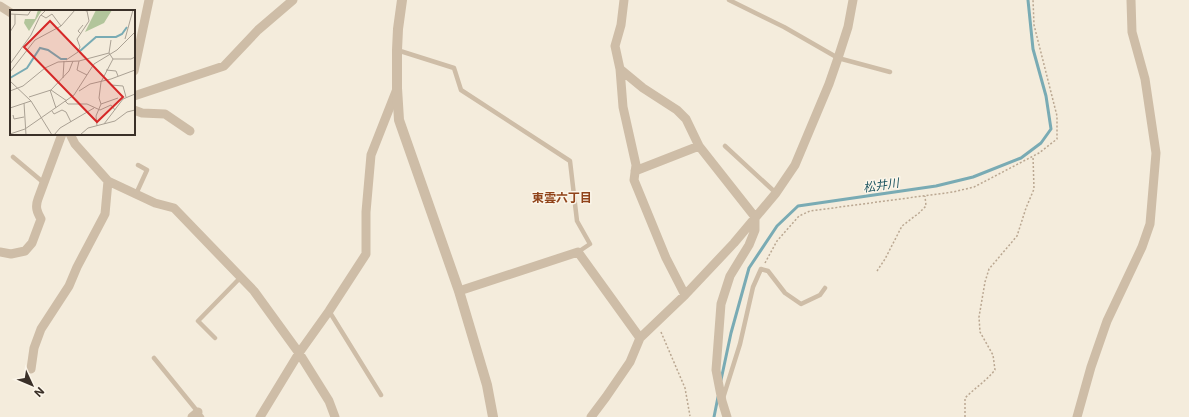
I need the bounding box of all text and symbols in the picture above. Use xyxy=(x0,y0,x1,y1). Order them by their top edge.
inset map xyxy=(10,10,135,135)
water label: 松井川 xyxy=(862,175,902,195)
district label: 東雲六丁目 xyxy=(532,190,592,205)
north arrow xyxy=(12,365,52,405)
text: N xyxy=(31,384,47,400)

